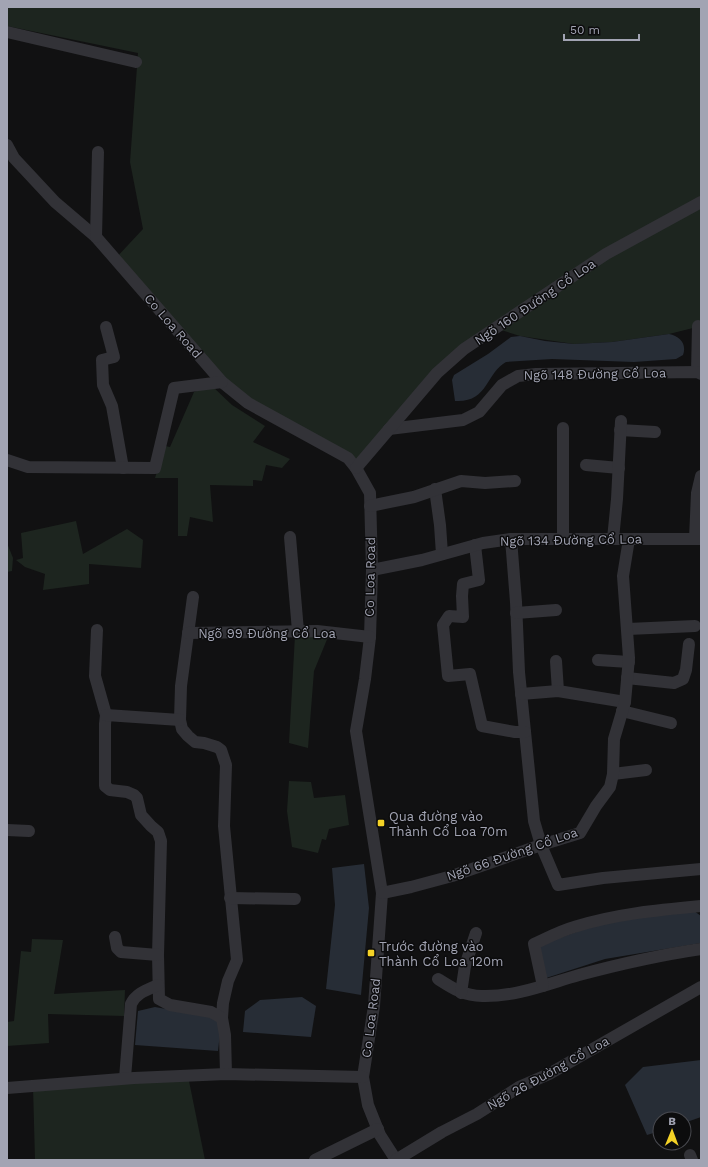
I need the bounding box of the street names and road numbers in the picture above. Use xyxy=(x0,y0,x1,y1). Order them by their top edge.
street label: Ngõ 160 Đường Cổ Loa xyxy=(472,256,599,348)
street label: Co Loa Road xyxy=(141,291,205,361)
street label: Ngõ 148 Đường Cổ Loa xyxy=(524,365,667,383)
street label: Ngõ 134 Đường Cổ Loa xyxy=(500,531,643,549)
street label: Co Loa Road xyxy=(362,537,378,617)
street label: Ngõ 99 Đường Cổ Loa xyxy=(198,626,336,641)
street label: Ngõ 66 Đường Cổ Loa xyxy=(445,824,580,883)
street label: Co Loa Road xyxy=(359,978,383,1058)
street label: Ngõ 26 Đường Cổ Loa xyxy=(484,1033,612,1113)

